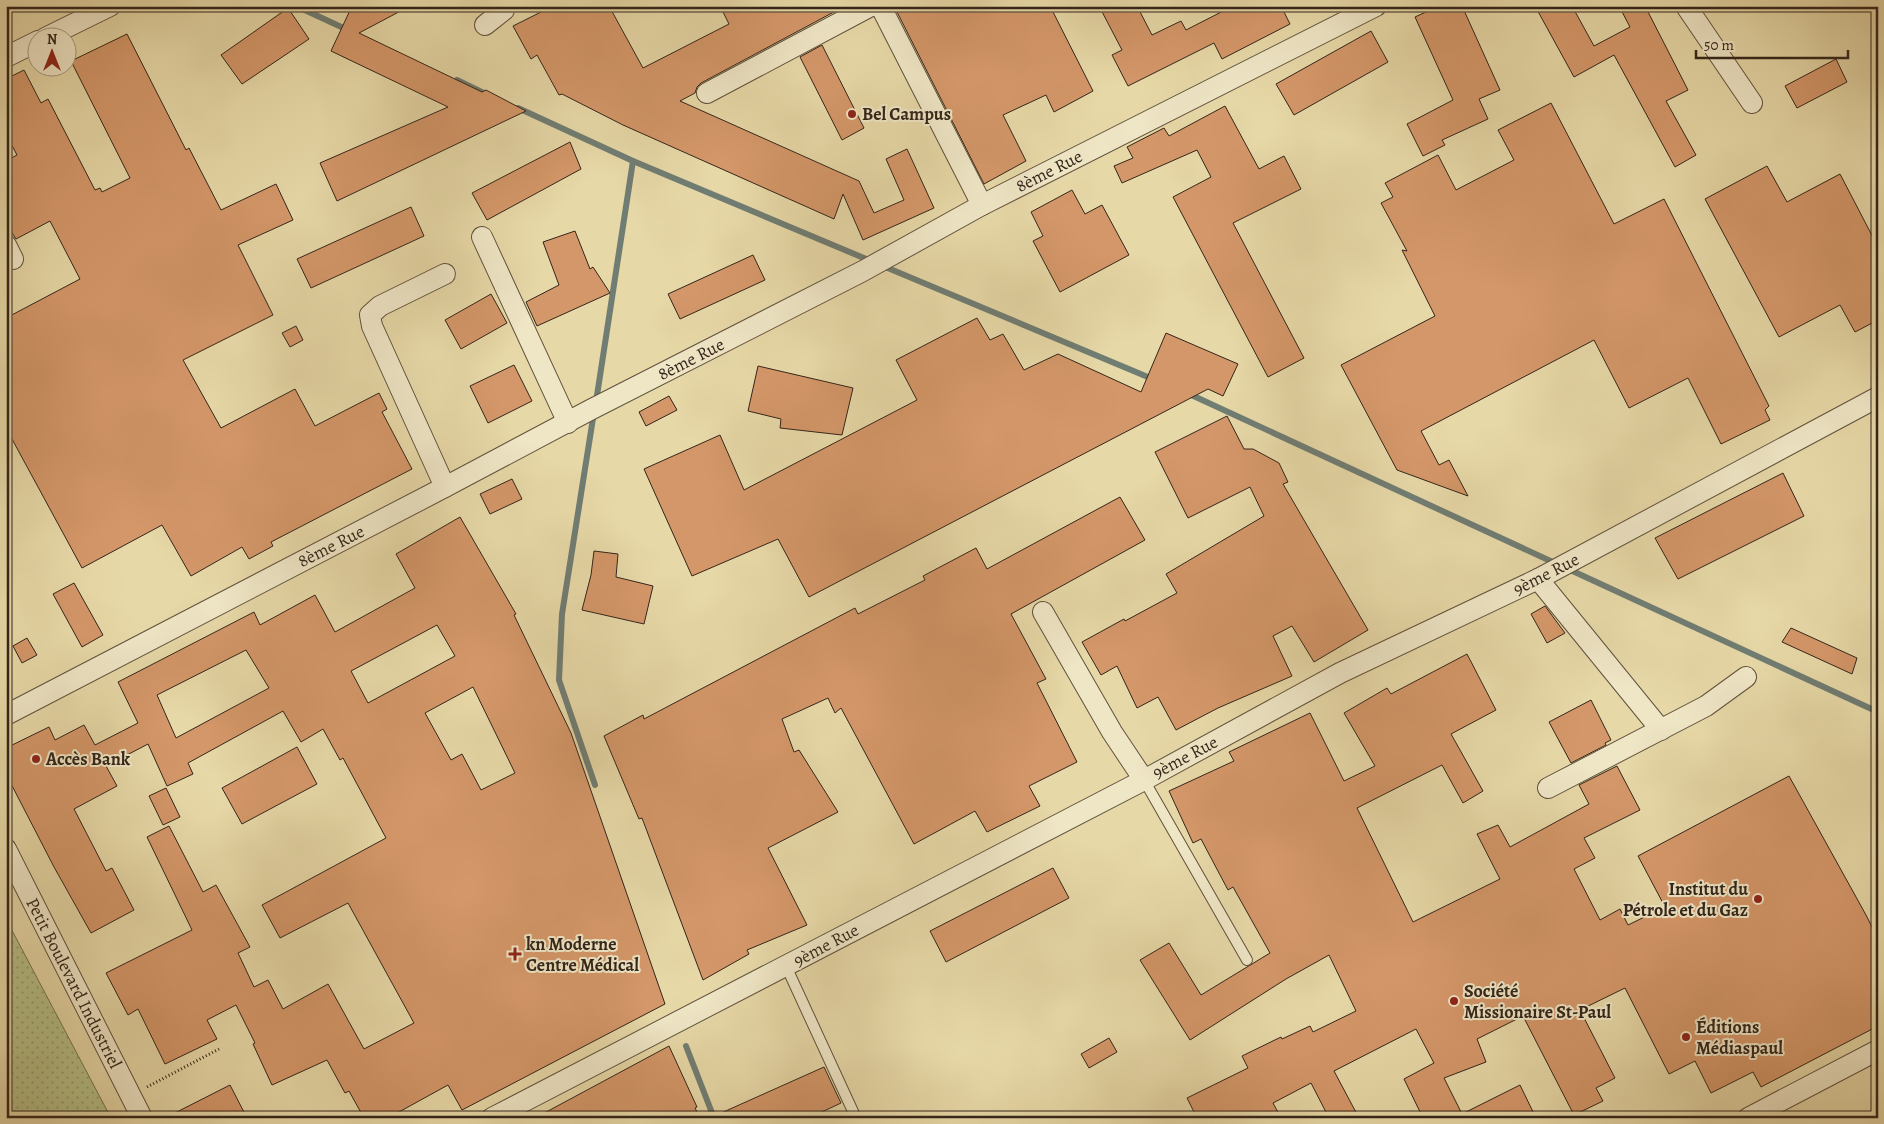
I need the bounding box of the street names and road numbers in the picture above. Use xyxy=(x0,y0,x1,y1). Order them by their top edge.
street label: 8ème Rue xyxy=(1012,144,1086,198)
street label: 8ème Rue xyxy=(654,332,728,386)
street label: 8ème Rue xyxy=(294,519,368,573)
street label: 9ème Rue xyxy=(1509,547,1583,601)
street label: 9ème Rue xyxy=(1148,730,1222,784)
street label: Petit Boulevard Industriel xyxy=(20,893,128,1073)
street label: 9ème Rue xyxy=(789,918,863,972)

